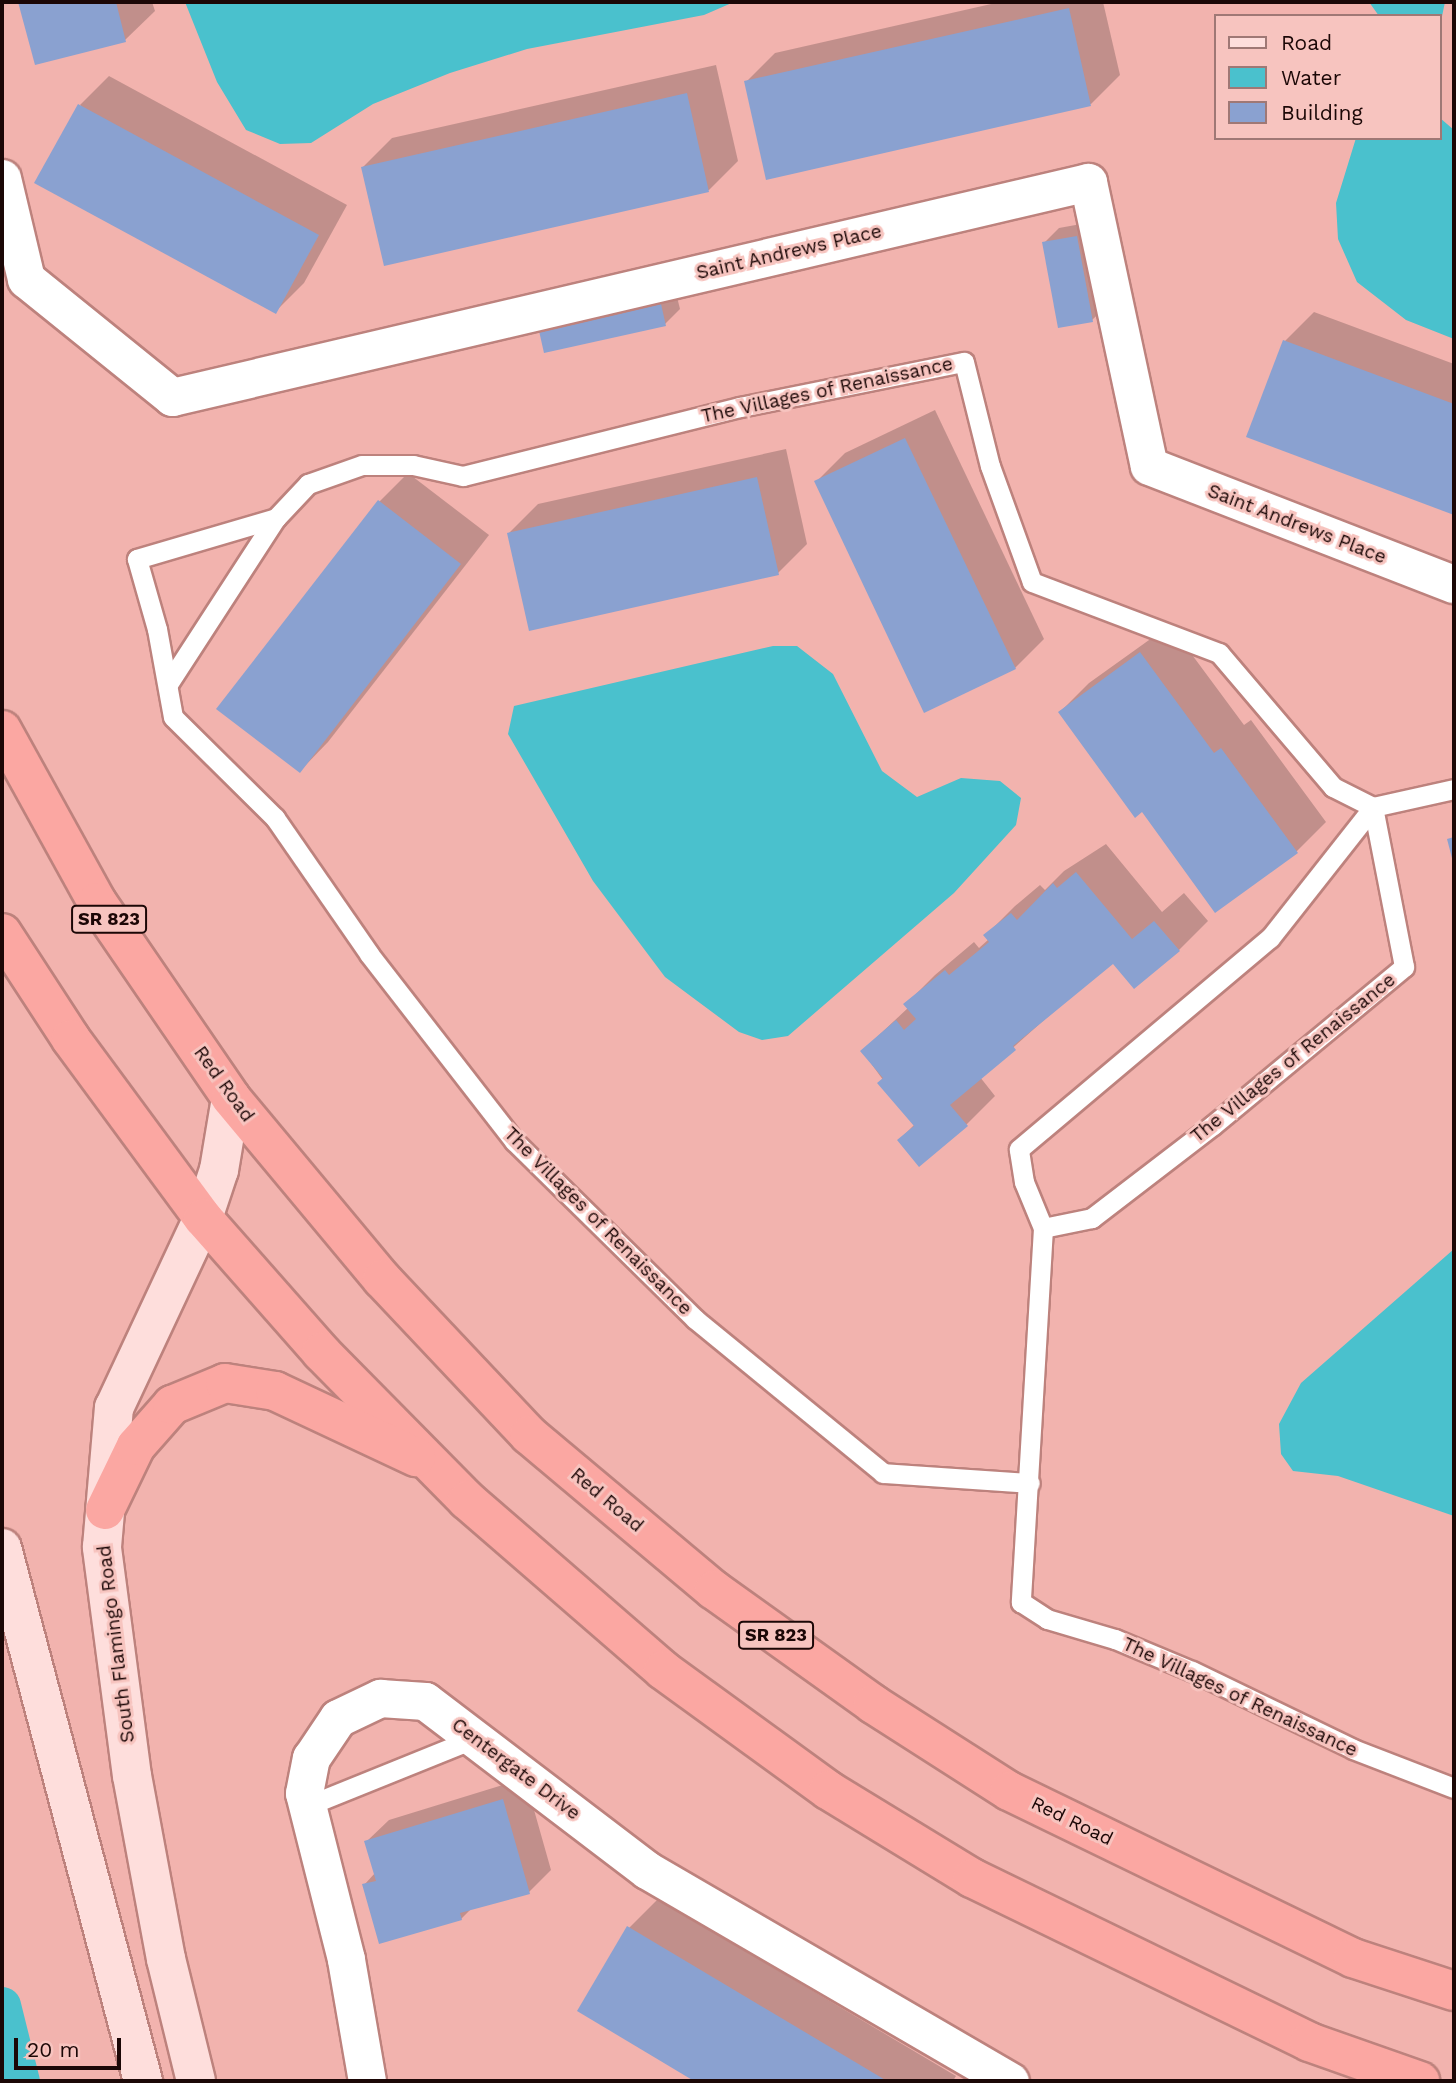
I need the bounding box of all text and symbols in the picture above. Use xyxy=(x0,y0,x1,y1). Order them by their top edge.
legend xyxy=(1214,14,1442,140)
text: Road xyxy=(1281,30,1332,55)
text: Water xyxy=(1281,65,1341,90)
text: Building xyxy=(1281,100,1363,125)
street label: Saint Andrews Place xyxy=(694,220,884,284)
street label: The Villages of Renaissance xyxy=(699,352,955,428)
street label: Saint Andrews Place xyxy=(1204,479,1390,569)
road number: SR 823 xyxy=(70,904,148,934)
street label: The Villages of Renaissance xyxy=(1186,968,1400,1148)
street label: Red Road xyxy=(189,1042,259,1126)
street label: The Villages of Renaissance xyxy=(499,1122,697,1320)
street label: Red Road xyxy=(566,1463,648,1537)
street label: South Flamingo Road xyxy=(93,1544,139,1744)
road number: SR 823 xyxy=(738,1620,814,1650)
street label: The Villages of Renaissance xyxy=(1118,1632,1362,1762)
street label: Centergate Drive xyxy=(447,1713,585,1825)
street label: Red Road xyxy=(1027,1791,1117,1851)
scale bar xyxy=(18,2024,124,2068)
text: 20 m xyxy=(27,2037,79,2062)

